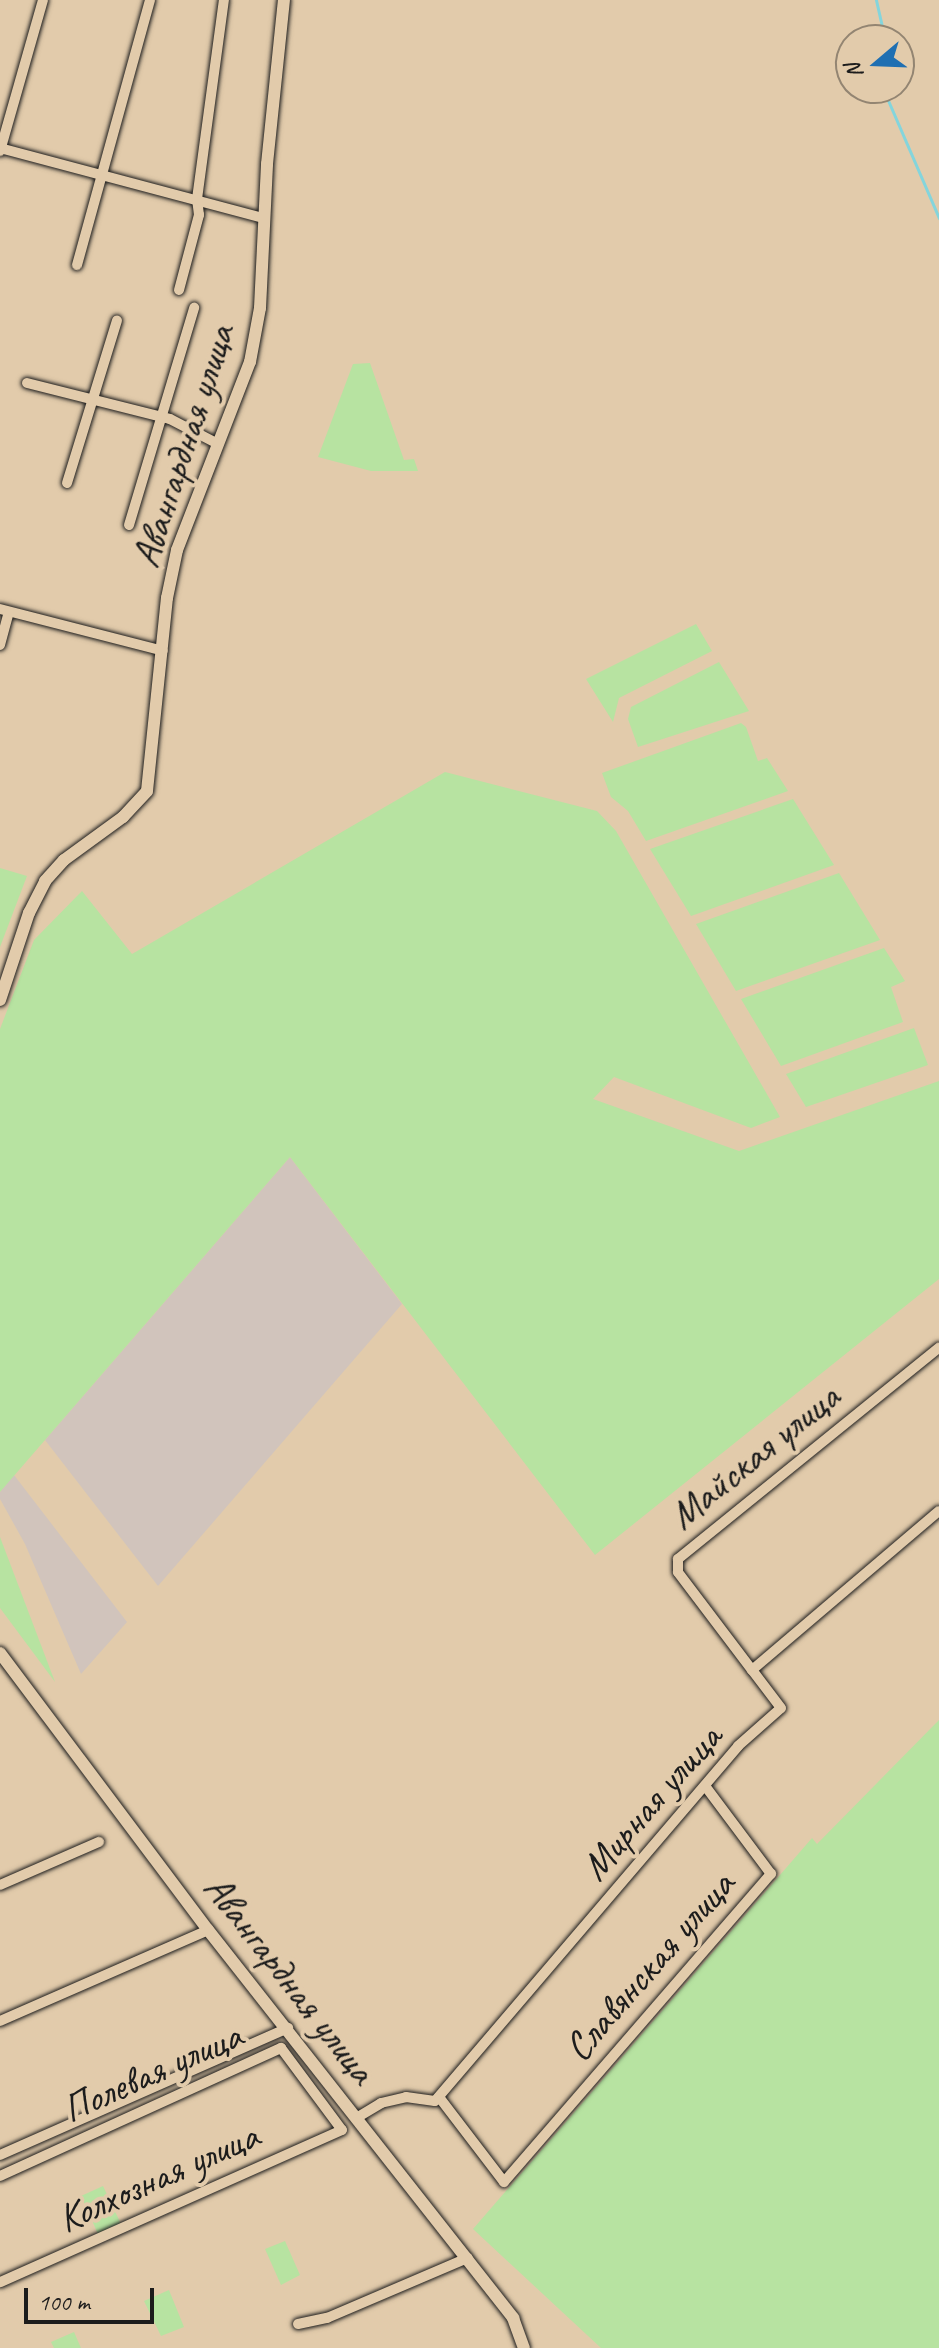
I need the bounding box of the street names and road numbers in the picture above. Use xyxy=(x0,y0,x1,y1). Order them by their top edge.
street label: Авангардная улица xyxy=(121,318,245,574)
street label: Майская улица xyxy=(658,1372,850,1540)
street label: Мирная улица xyxy=(570,1714,732,1890)
street label: Славянская улица xyxy=(553,1861,745,2071)
street label: Авангардная улица xyxy=(193,1864,387,2094)
street label: Полевая улица xyxy=(54,2011,250,2133)
street label: Колхозная улица xyxy=(48,2111,268,2243)

